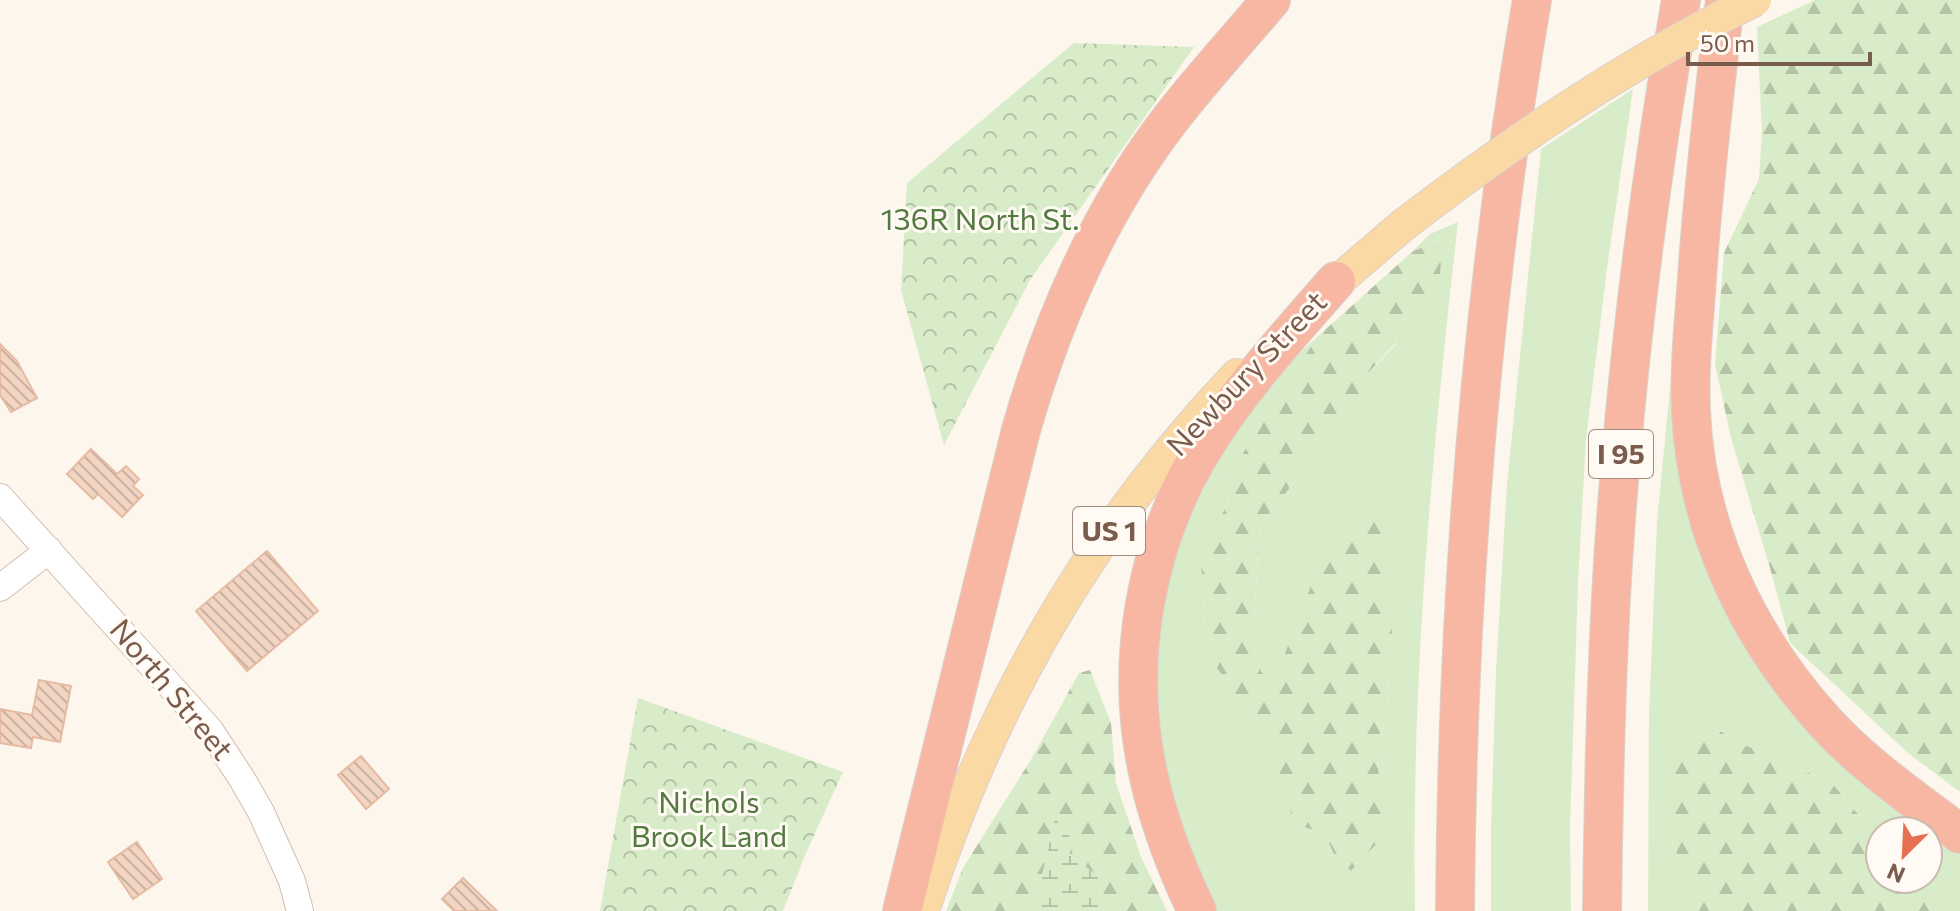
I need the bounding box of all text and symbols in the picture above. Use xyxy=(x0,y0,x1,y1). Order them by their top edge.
scale bar xyxy=(1688,16,1870,66)
text: 50 m xyxy=(1700,28,1755,57)
park label: 136R North St. xyxy=(881,199,1079,236)
street label: Newbury Street xyxy=(1157,282,1333,462)
road number: I 95 xyxy=(1589,430,1653,478)
road number: US 1 xyxy=(1073,507,1145,555)
street label: North Street xyxy=(103,610,243,766)
park label: Nichols Brook Land xyxy=(631,782,787,853)
north arrow xyxy=(1864,815,1944,895)
text: N xyxy=(1883,858,1909,889)

